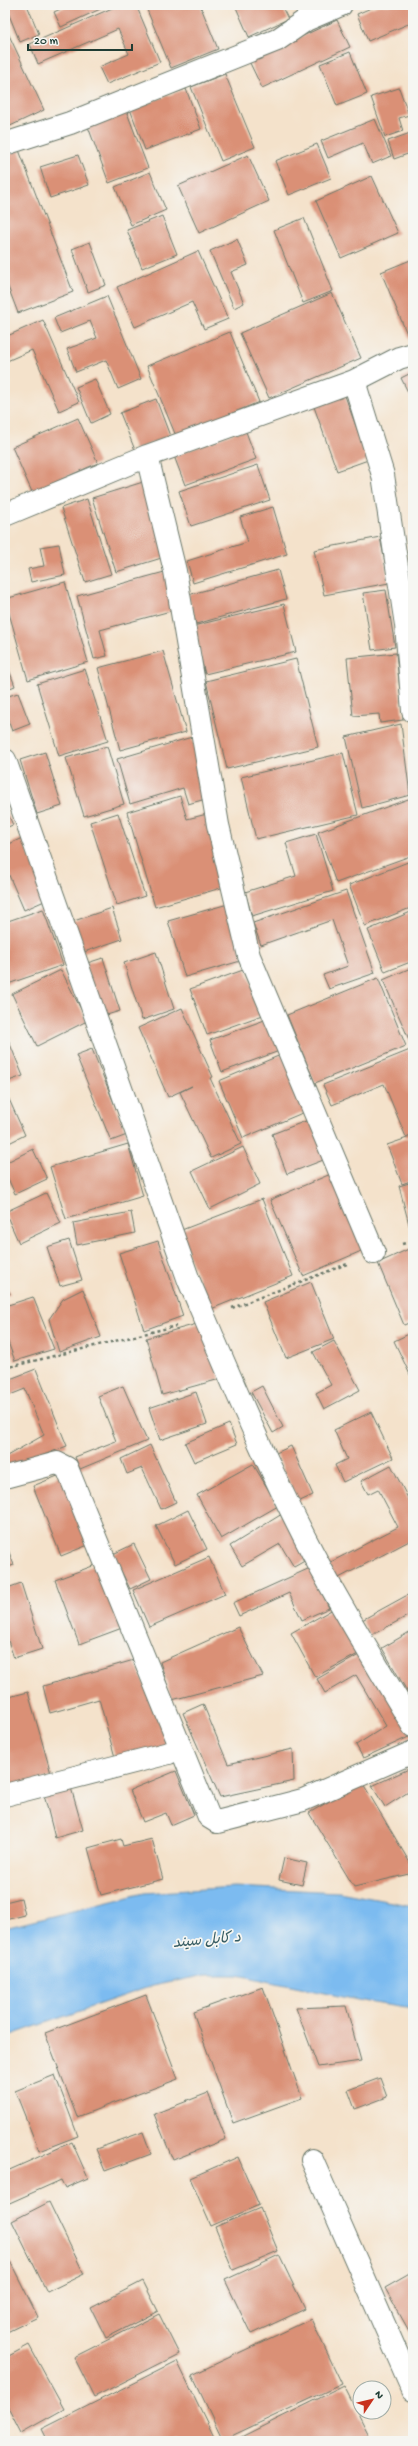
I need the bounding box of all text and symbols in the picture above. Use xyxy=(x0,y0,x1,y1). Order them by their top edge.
scale bar xyxy=(28,26,132,52)
text: 20 m xyxy=(34,35,59,49)
water label: د کابل سيند xyxy=(172,1929,242,1953)
north arrow xyxy=(352,2380,392,2420)
text: N xyxy=(372,2389,386,2402)

